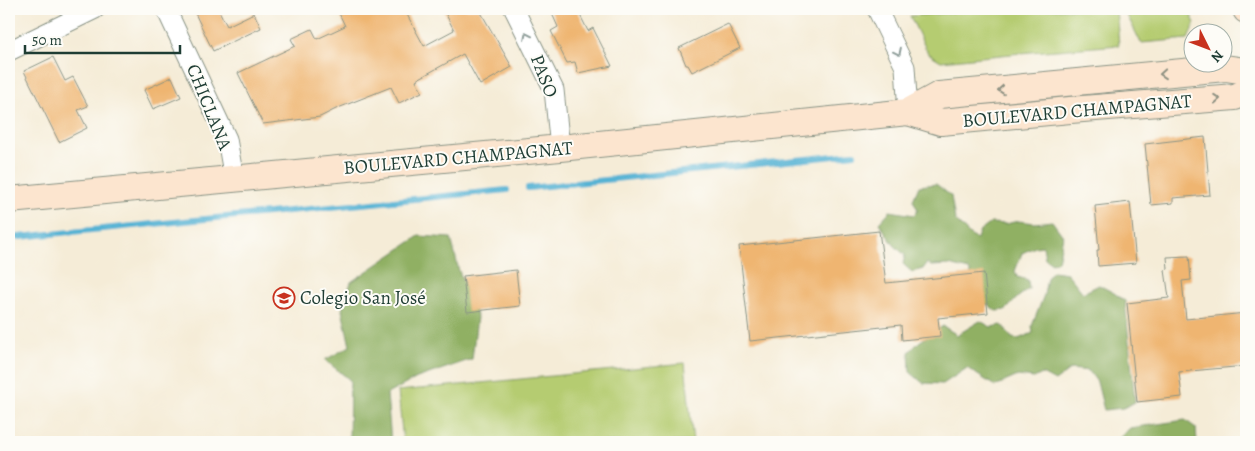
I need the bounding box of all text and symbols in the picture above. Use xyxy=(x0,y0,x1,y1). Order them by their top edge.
scale bar xyxy=(25,22,180,54)
north arrow xyxy=(1182,22,1232,72)
text: 50 m xyxy=(32,30,62,50)
one-way arrow xyxy=(523,32,533,41)
text: N xyxy=(1207,46,1228,67)
one-way arrow xyxy=(892,47,902,56)
street label: PASO xyxy=(524,51,564,101)
street label: CHICLANA xyxy=(180,60,238,155)
one-way arrow xyxy=(1159,68,1167,79)
one-way arrow xyxy=(997,84,1005,95)
street label: BOULEVARD CHAMPAGNAT xyxy=(961,88,1193,134)
one-way arrow xyxy=(1213,93,1221,104)
street label: BOULEVARD CHAMPAGNAT xyxy=(342,135,574,181)
place label: Colegio San José xyxy=(300,285,426,311)
school or university icon: Colegio San José xyxy=(272,286,296,310)

